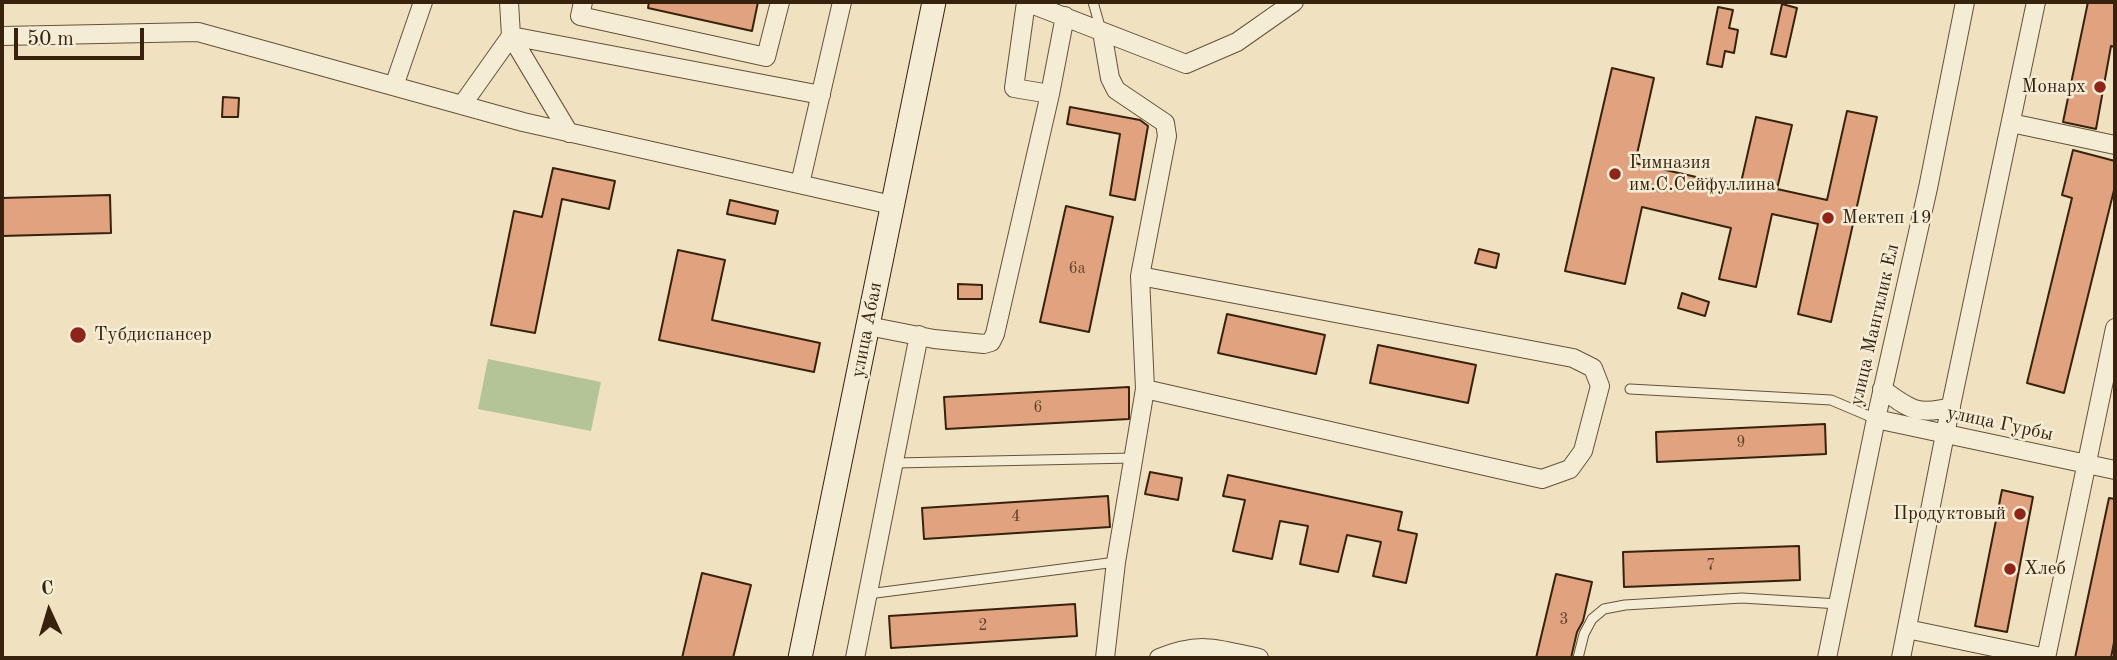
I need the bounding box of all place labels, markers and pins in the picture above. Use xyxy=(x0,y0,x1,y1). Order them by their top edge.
place label: Монарх xyxy=(2022,76,2086,98)
marker: Монарх xyxy=(2092,79,2108,95)
place label: Гимназия им.С.Сейфуллина xyxy=(1629,152,1776,196)
marker: Гимназия им.С.Сейфуллина xyxy=(1607,166,1623,182)
place label: Мектеп 19 xyxy=(1842,207,1932,229)
marker: Мектеп 19 xyxy=(1820,210,1836,226)
place label: Тубдиспансер xyxy=(94,324,212,346)
marker: Тубдиспансер xyxy=(68,325,88,345)
place label: Продуктовый xyxy=(1893,503,2006,525)
marker: Продуктовый xyxy=(2012,506,2028,522)
place label: Хлеб xyxy=(2024,558,2066,580)
marker: Хлеб xyxy=(2002,561,2018,577)

